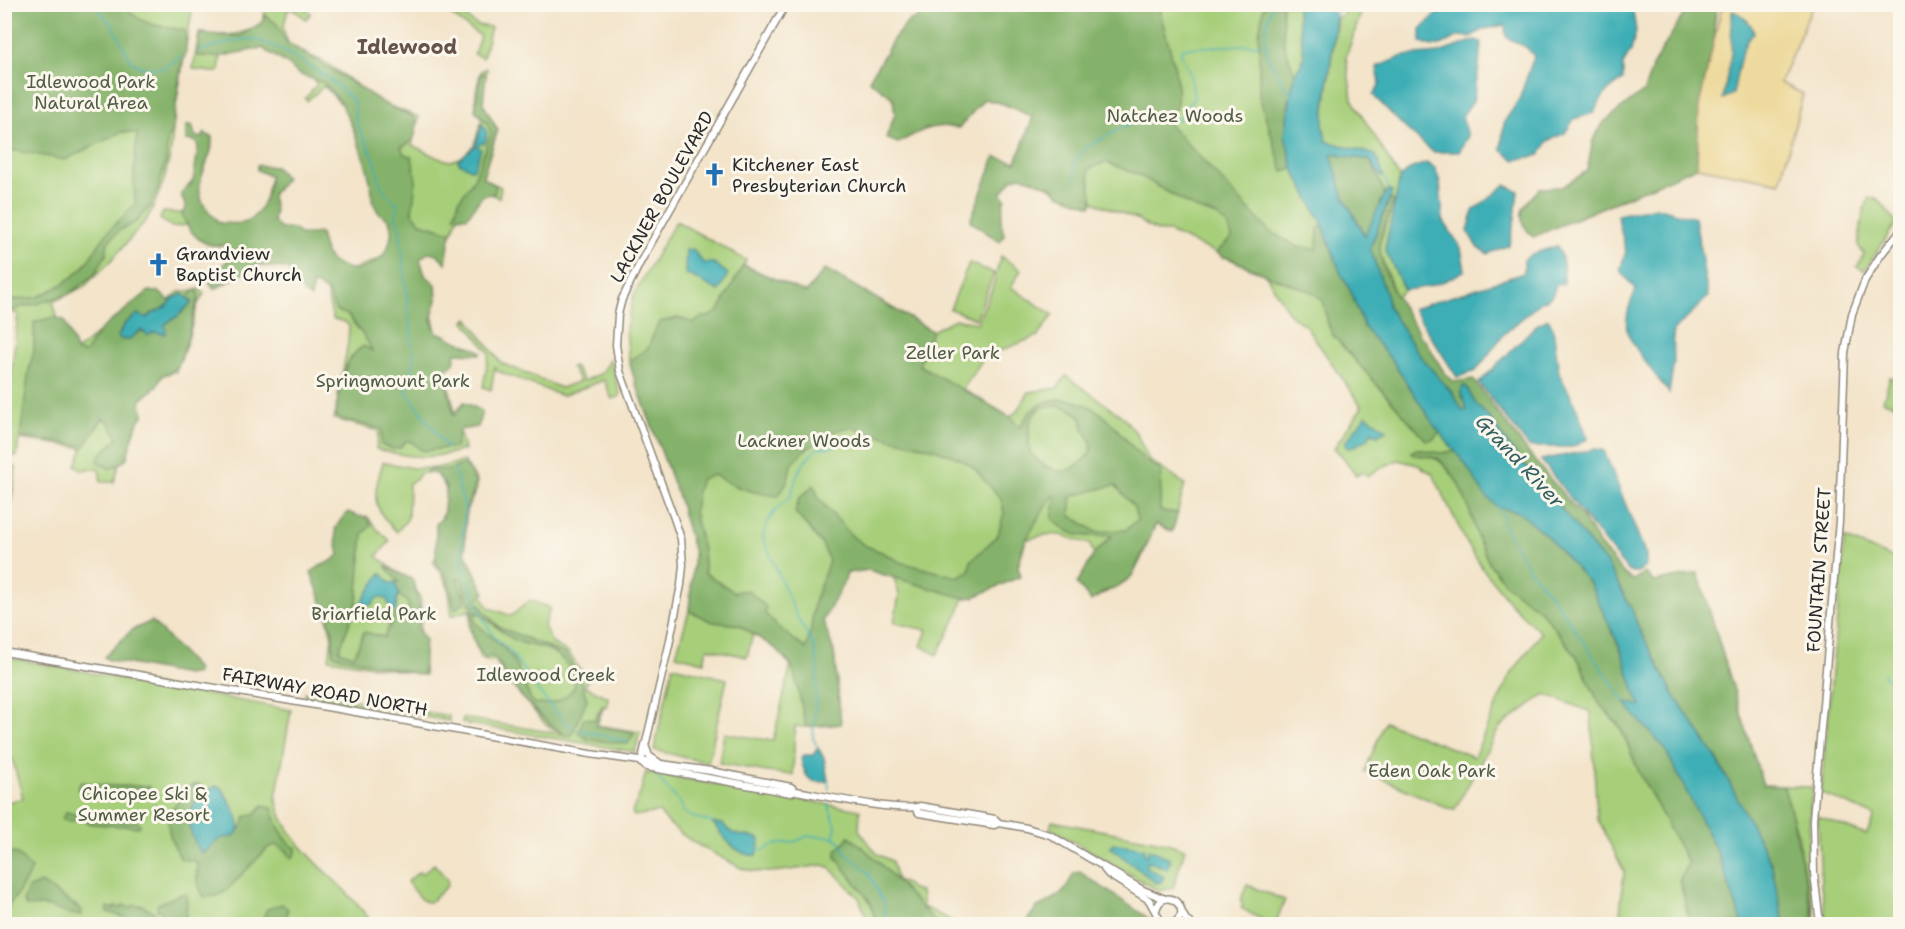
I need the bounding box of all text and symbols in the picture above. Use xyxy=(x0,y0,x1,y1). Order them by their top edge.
district label: Idlewood xyxy=(357,34,458,60)
park label: Idlewood Park Natural Area xyxy=(26,70,156,115)
park label: Natchez Woods xyxy=(1106,104,1244,128)
street label: LACKNER BOULEVARD xyxy=(605,107,719,287)
place label: Kitchener East Presbyterian Church xyxy=(732,153,907,198)
church icon: Kitchener East Presbyterian Church xyxy=(701,162,727,188)
place label: Grandview Baptist Church xyxy=(176,242,302,287)
church icon: Grandview Baptist Church xyxy=(145,251,171,277)
park label: Zeller Park xyxy=(906,341,1000,365)
park label: Springmount Park xyxy=(316,369,470,393)
water label: Grand River xyxy=(1470,409,1570,514)
park label: Lackner Woods xyxy=(737,429,871,453)
street label: FOUNTAIN STREET xyxy=(1801,487,1837,653)
park label: Briarfield Park xyxy=(311,602,437,626)
street label: FAIRWAY ROAD NORTH xyxy=(220,662,430,722)
park label: Idlewood Creek xyxy=(477,663,615,687)
park label: Eden Oak Park xyxy=(1368,759,1496,783)
park label: Chicopee Ski & Summer Resort xyxy=(78,782,210,827)

